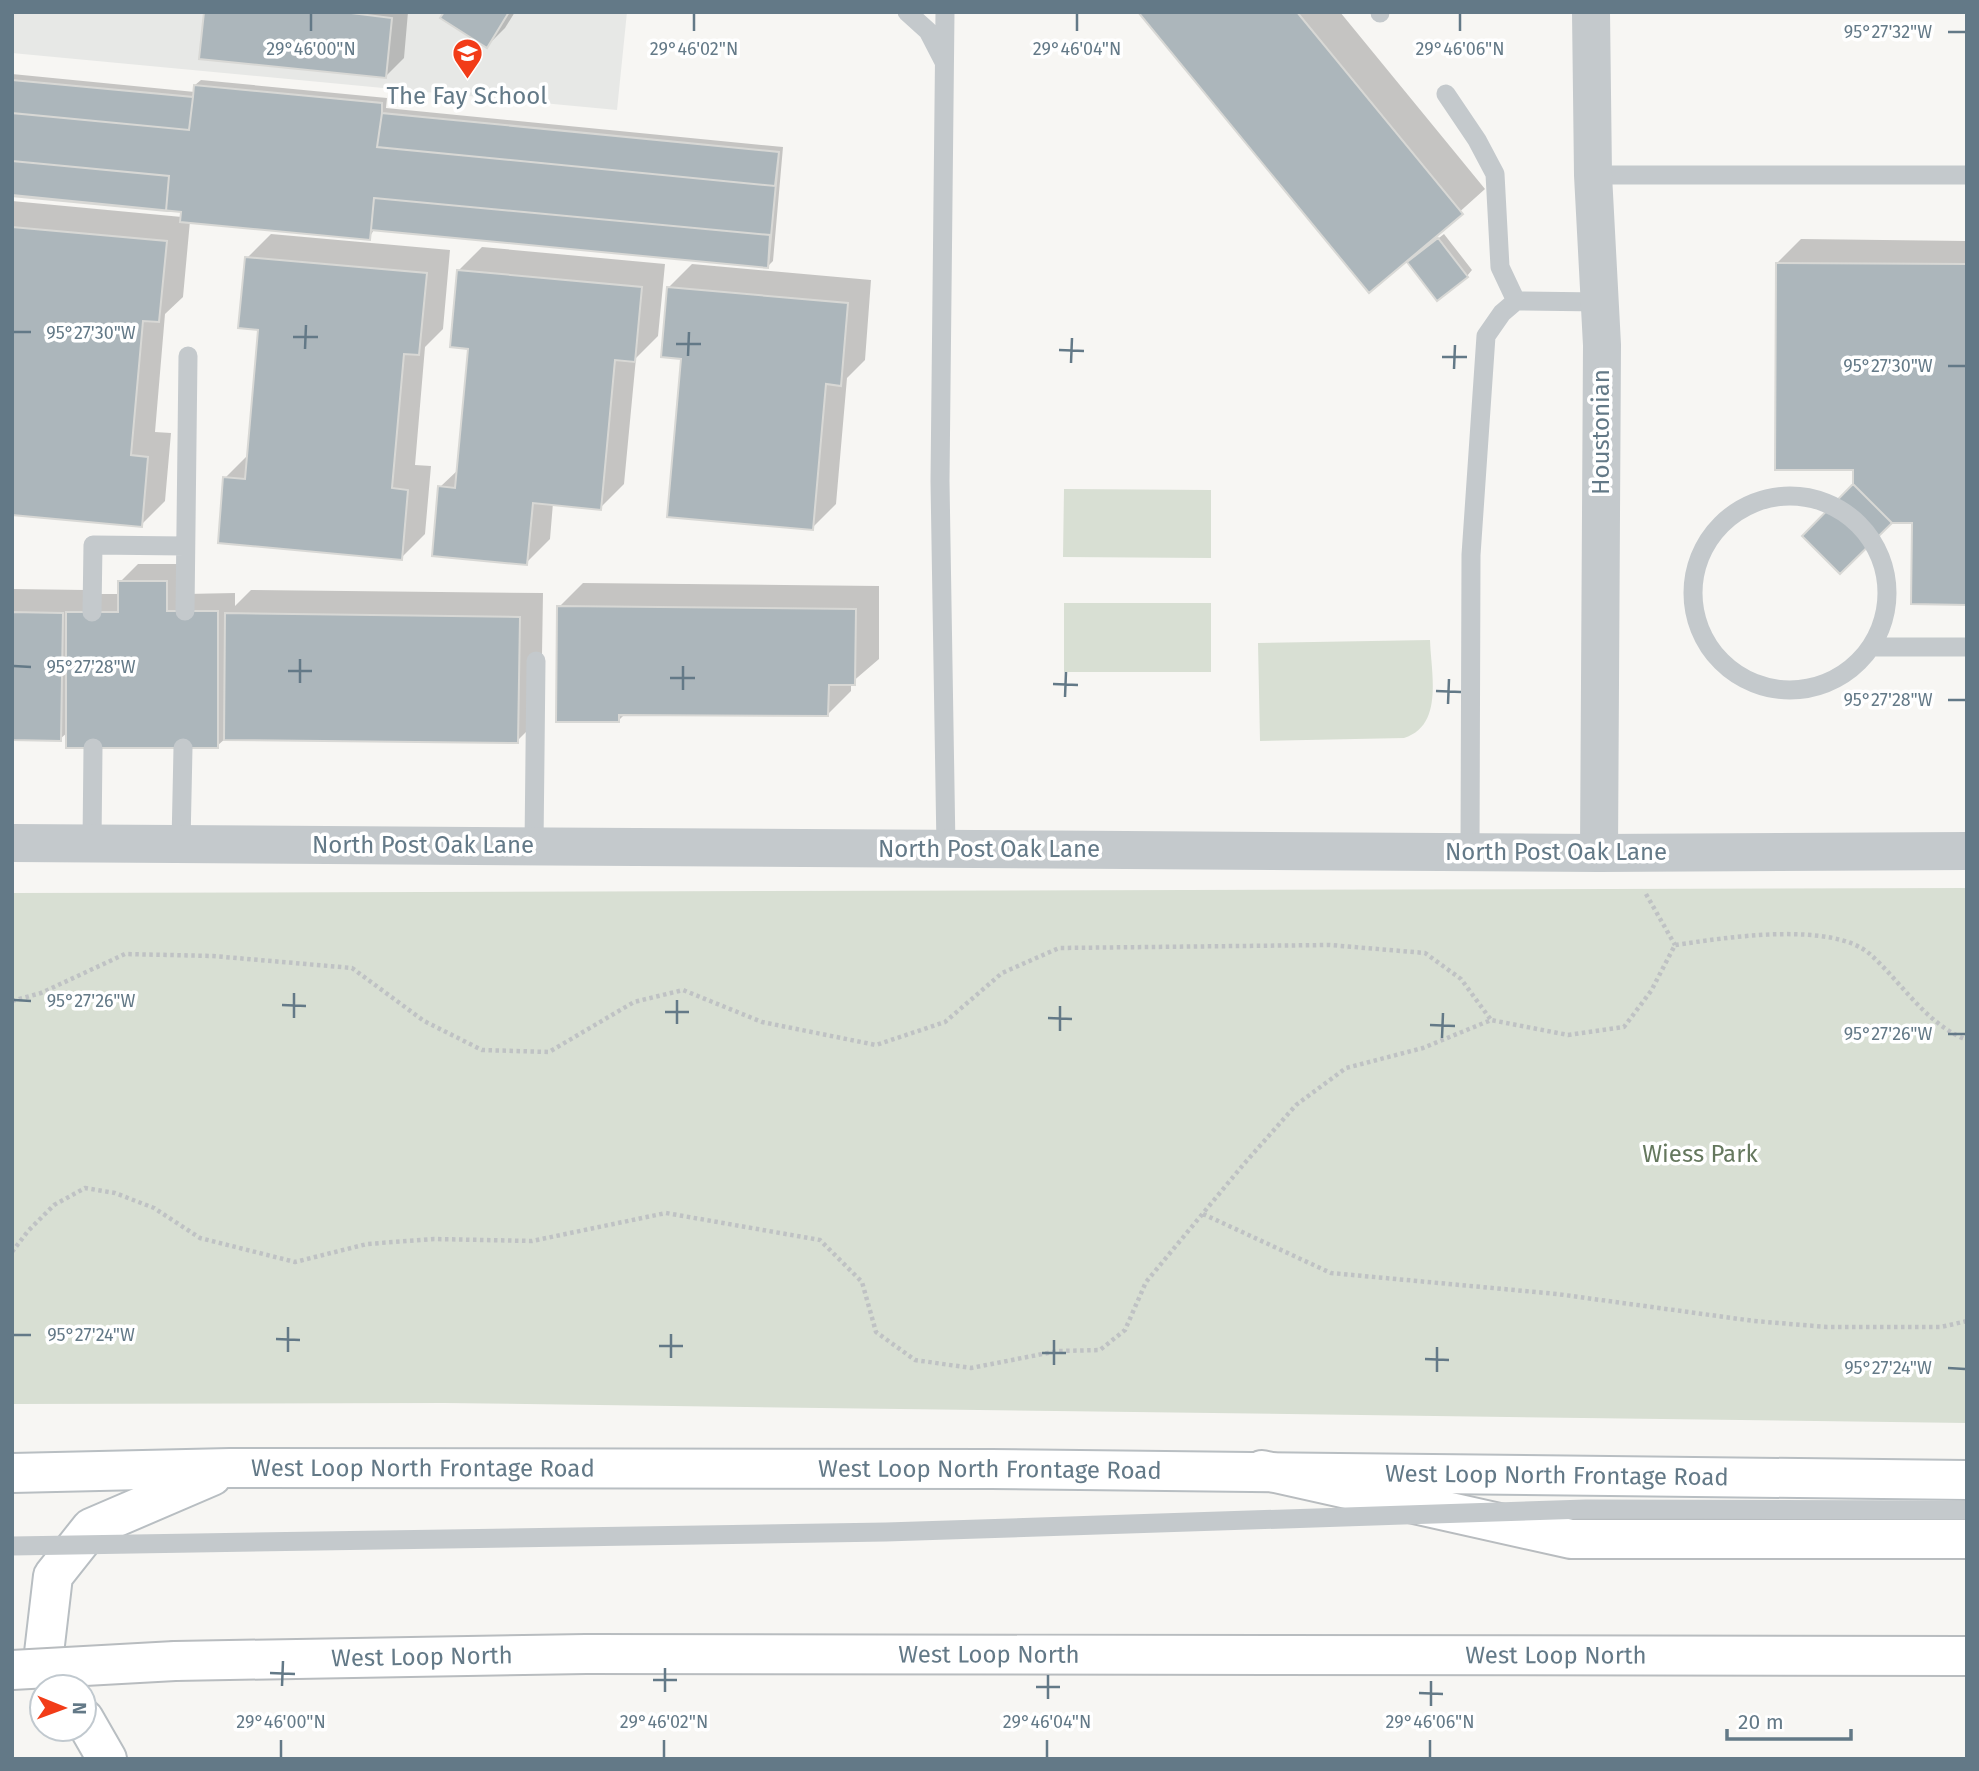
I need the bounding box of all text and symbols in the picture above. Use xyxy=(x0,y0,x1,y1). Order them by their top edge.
text: 95°27'32"W xyxy=(1844,21,1932,43)
school or university icon: The Fay School xyxy=(450,37,484,81)
text: 29°46'00"N xyxy=(266,38,356,60)
text: 29°46'02"N xyxy=(650,38,738,60)
text: 29°46'04"N xyxy=(1033,38,1121,60)
text: 29°46'06"N xyxy=(1416,38,1504,60)
place label: The Fay School xyxy=(387,82,547,110)
text: 95°27'30"W xyxy=(46,322,136,344)
text: 95°27'30"W xyxy=(1843,355,1933,377)
street label: Houstonian xyxy=(1587,369,1615,495)
text: 95°27'28"W xyxy=(46,656,136,678)
text: 95°27'28"W xyxy=(1843,689,1933,711)
street label: North Post Oak Lane xyxy=(312,831,534,859)
street label: North Post Oak Lane xyxy=(878,835,1100,863)
street label: North Post Oak Lane xyxy=(1445,838,1667,866)
text: 95°27'26"W xyxy=(47,990,135,1012)
text: 95°27'26"W xyxy=(1844,1023,1932,1045)
park label: Wiess Park xyxy=(1642,1140,1758,1168)
text: 95°27'24"W xyxy=(47,1324,135,1346)
text: 95°27'24"W xyxy=(1844,1357,1932,1379)
street label: West Loop North Frontage Road xyxy=(251,1454,595,1482)
street label: West Loop North Frontage Road xyxy=(818,1455,1162,1485)
street label: West Loop North Frontage Road xyxy=(1385,1459,1729,1491)
street label: West Loop North xyxy=(898,1640,1080,1669)
street label: West Loop North xyxy=(331,1641,513,1672)
street label: West Loop North xyxy=(1465,1641,1647,1670)
north arrow xyxy=(28,1673,98,1743)
scale bar xyxy=(1727,1698,1851,1742)
text: N xyxy=(68,1702,91,1715)
text: 20 m xyxy=(1738,1709,1784,1735)
text: 29°46'00"N xyxy=(236,1711,326,1733)
text: 29°46'02"N xyxy=(620,1711,708,1733)
text: 29°46'04"N xyxy=(1003,1711,1091,1733)
text: 29°46'06"N xyxy=(1386,1711,1474,1733)

